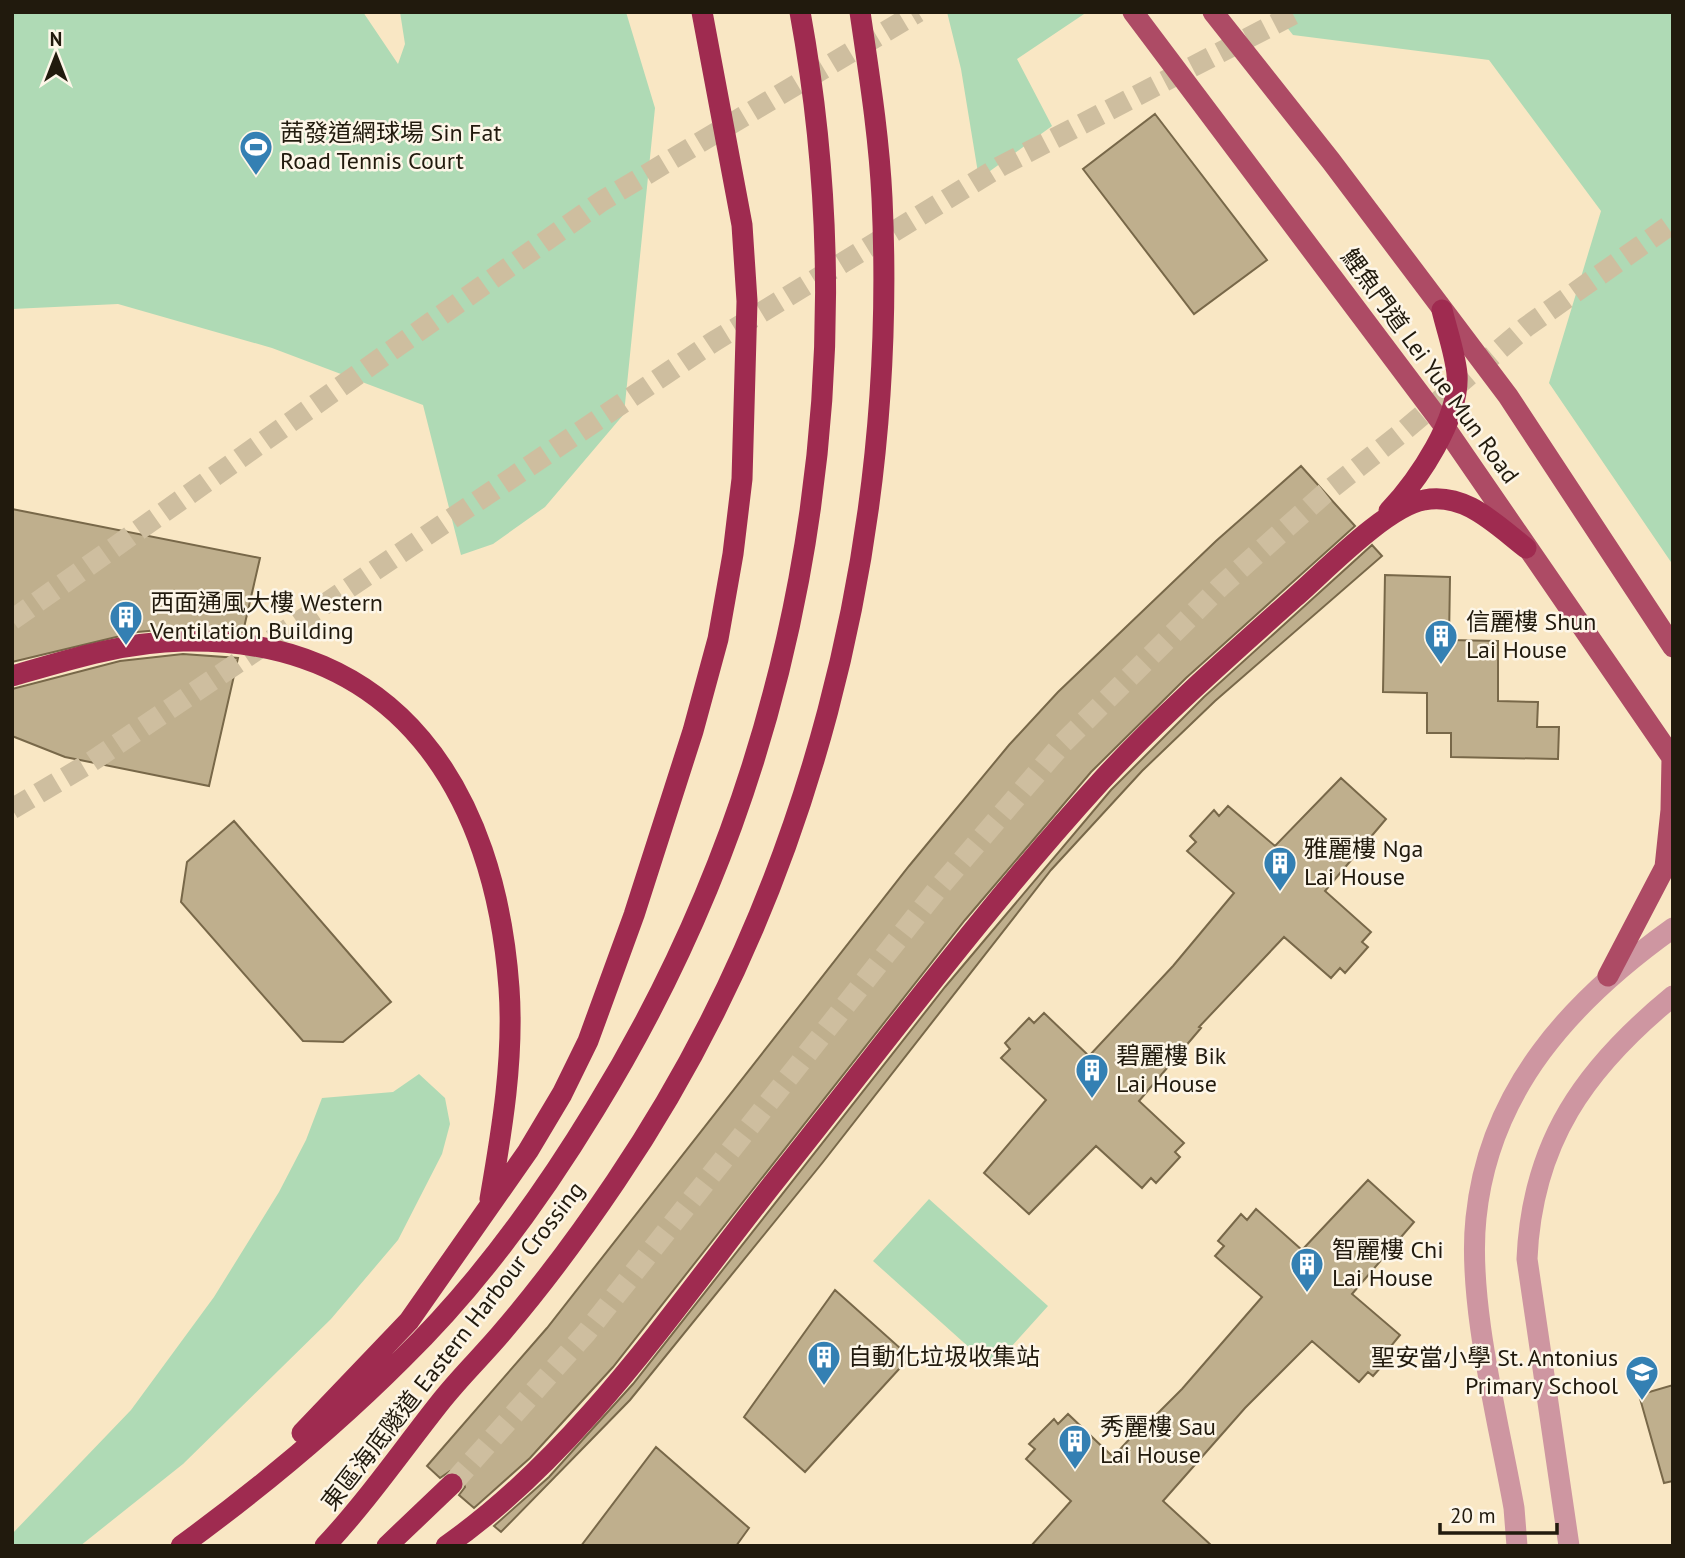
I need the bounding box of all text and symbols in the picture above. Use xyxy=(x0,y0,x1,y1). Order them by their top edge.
north arrow xyxy=(21,21,91,91)
text: N xyxy=(50,27,62,51)
place label: 茜發道網球場 Sin Fat Road Tennis Court xyxy=(280,117,502,176)
sports icon: 茜發道網球場 Sin Fat Road Tennis Court xyxy=(237,128,275,177)
street label: 鯉魚門道 Lei Yue Mun Road xyxy=(1335,242,1526,489)
place label: 西面通風大樓 Western Ventilation Building xyxy=(149,587,383,646)
building icon: 西面通風大樓 Western Ventilation Building xyxy=(107,598,145,647)
place label: 信麗樓 Shun Lai House xyxy=(1466,606,1596,665)
building icon: 信麗樓 Shun Lai House xyxy=(1422,617,1460,666)
place label: 雅麗樓 Nga Lai House xyxy=(1304,833,1423,892)
building icon: 雅麗樓 Nga Lai House xyxy=(1261,844,1299,893)
place label: 碧麗樓 Bik Lai House xyxy=(1116,1040,1227,1099)
building icon: 碧麗樓 Bik Lai House xyxy=(1073,1051,1111,1100)
street label: 東區海底隧道 Eastern Harbour Crossing xyxy=(314,1175,591,1517)
place label: 智麗樓 Chi Lai House xyxy=(1332,1234,1444,1293)
building icon: 智麗樓 Chi Lai House xyxy=(1288,1245,1326,1294)
building icon: 自動化垃圾收集站 xyxy=(805,1338,843,1387)
place label: 自動化垃圾收集站 xyxy=(848,1341,1040,1372)
place label: 聖安當小學 St. Antonius Primary School xyxy=(1371,1342,1618,1401)
school or university icon: 聖安當小學 St. Antonius Primary School xyxy=(1623,1353,1661,1402)
place label: 秀麗樓 Sau Lai House xyxy=(1100,1411,1216,1470)
building icon: 秀麗樓 Sau Lai House xyxy=(1056,1422,1094,1471)
scale bar xyxy=(1440,1492,1557,1536)
text: 20 m xyxy=(1450,1502,1496,1529)

